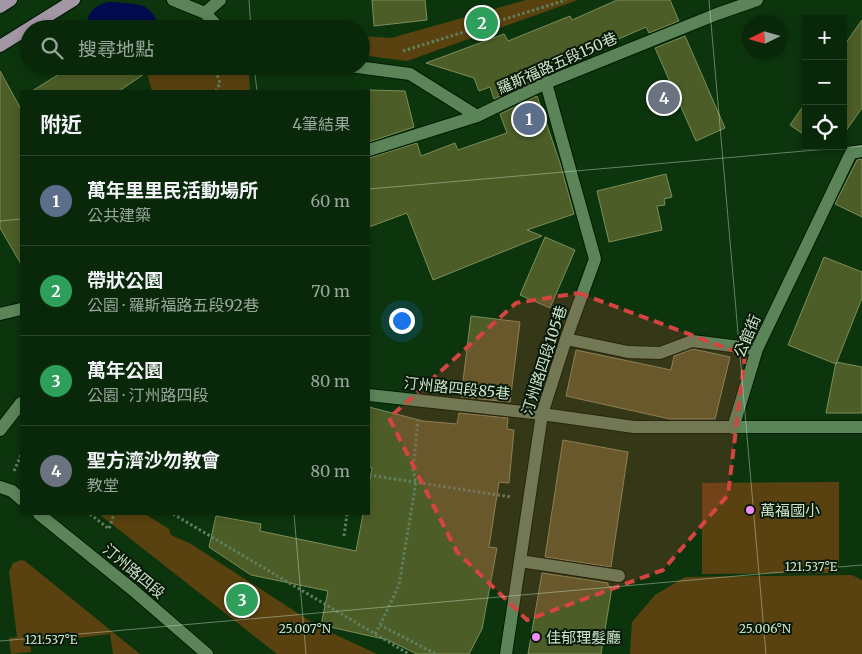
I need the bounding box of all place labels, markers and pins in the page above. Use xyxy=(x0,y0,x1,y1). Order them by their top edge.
pin: 2 xyxy=(466,4,498,42)
pin: 4 xyxy=(648,79,680,117)
pin: 1 xyxy=(513,100,545,138)
place label: 萬福國小 xyxy=(760,501,820,520)
marker: 萬福國小 xyxy=(744,504,756,516)
pin: 3 xyxy=(226,581,258,619)
place label: 佳郁理髮廳 xyxy=(546,628,621,647)
marker: 佳郁理髮廳 xyxy=(530,631,542,643)

